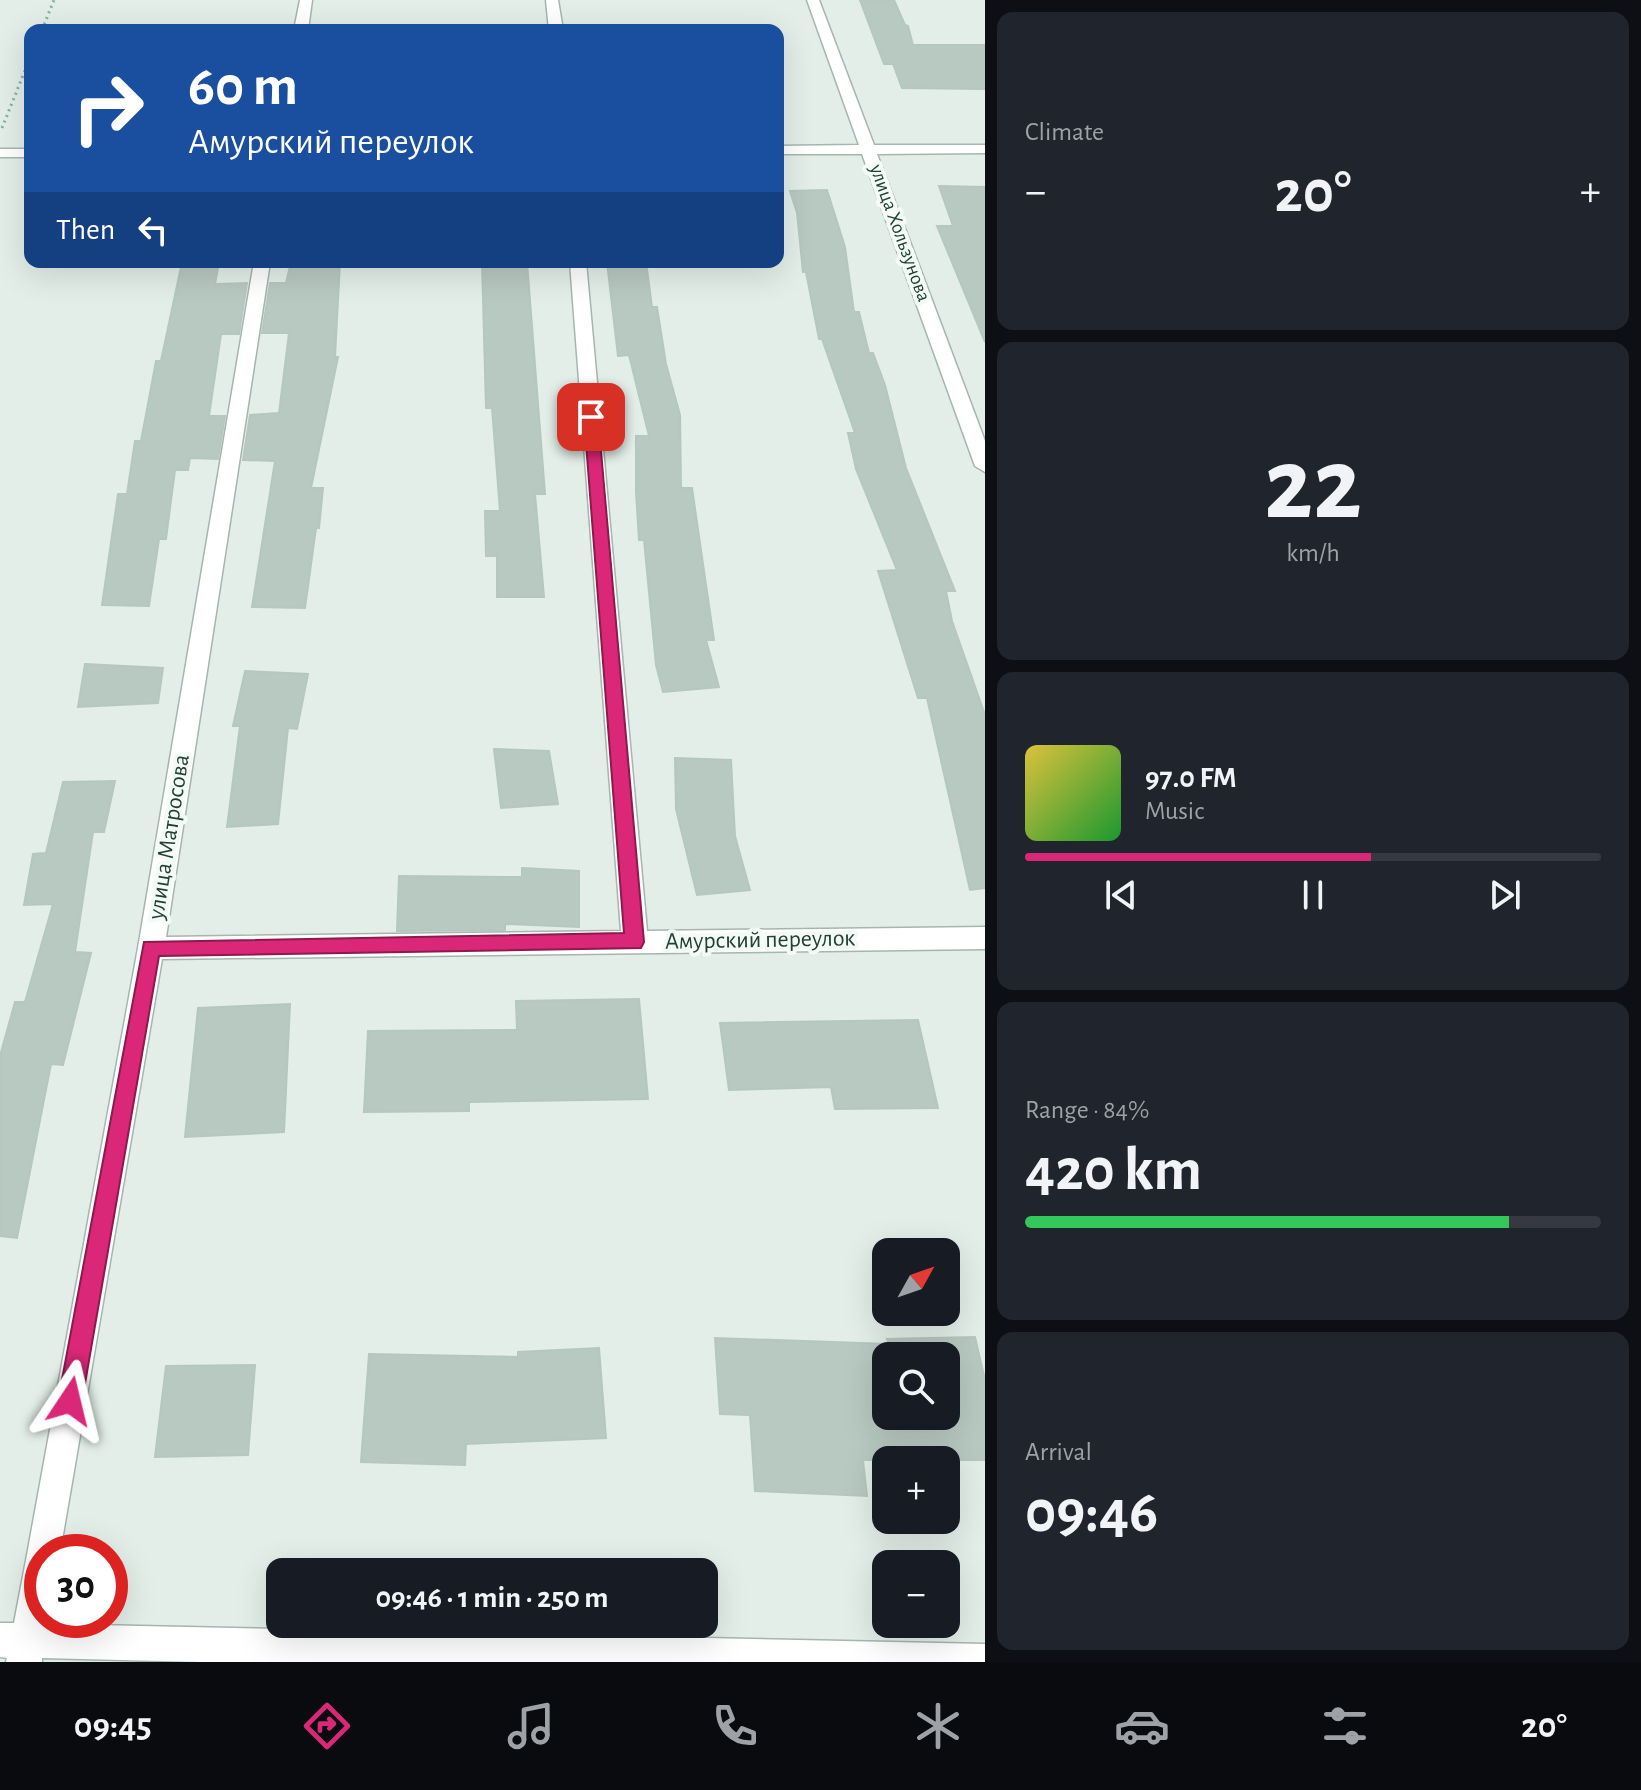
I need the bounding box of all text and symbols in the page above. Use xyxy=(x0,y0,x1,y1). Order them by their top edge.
icon: right xyxy=(56,56,160,160)
text: 60 m xyxy=(188,59,298,115)
text: Climate xyxy=(1025,119,1104,145)
text: Амурский переулок xyxy=(188,124,474,160)
street label: улица Хользунова xyxy=(866,161,934,304)
text: 20° xyxy=(1274,163,1352,223)
text: − xyxy=(1025,170,1046,214)
text: + xyxy=(1580,170,1601,214)
icon: left xyxy=(131,208,175,252)
text: Then xyxy=(56,215,115,245)
pin xyxy=(557,383,625,451)
icon: arrive xyxy=(569,395,613,439)
text: 22 xyxy=(1264,434,1362,538)
text: km/h xyxy=(1286,540,1340,566)
street label: улица Матросова xyxy=(144,753,194,922)
text: 97.0 FM xyxy=(1145,763,1237,793)
text: Music xyxy=(1145,798,1204,824)
icon: previous xyxy=(1099,873,1143,917)
icon: pause xyxy=(1291,873,1335,917)
icon: next xyxy=(1483,873,1527,917)
street label: Амурский переулок xyxy=(665,926,855,954)
text: Range · 84% xyxy=(1025,1097,1150,1123)
text: 420 km xyxy=(1025,1141,1202,1201)
north arrow xyxy=(872,1238,960,1326)
map controls xyxy=(872,1238,960,1638)
button: search xyxy=(872,1342,960,1430)
position arrow xyxy=(28,1359,112,1443)
text: Arrival xyxy=(1025,1439,1092,1465)
button: + xyxy=(872,1446,960,1534)
text: 09:46 xyxy=(1025,1483,1158,1543)
speed limit sign: 30 xyxy=(24,1534,128,1638)
button: − xyxy=(872,1550,960,1638)
text: 09:46 · 1 min · 250 m xyxy=(375,1583,609,1613)
icon: directions xyxy=(299,1698,355,1754)
icon: music xyxy=(503,1698,559,1754)
icon: phone xyxy=(707,1698,763,1754)
icon: climate xyxy=(910,1698,966,1754)
icon: car xyxy=(1114,1698,1170,1754)
icon: filters xyxy=(1317,1698,1373,1754)
text: 09:45 xyxy=(74,1708,152,1744)
text: 20° xyxy=(1521,1708,1567,1744)

